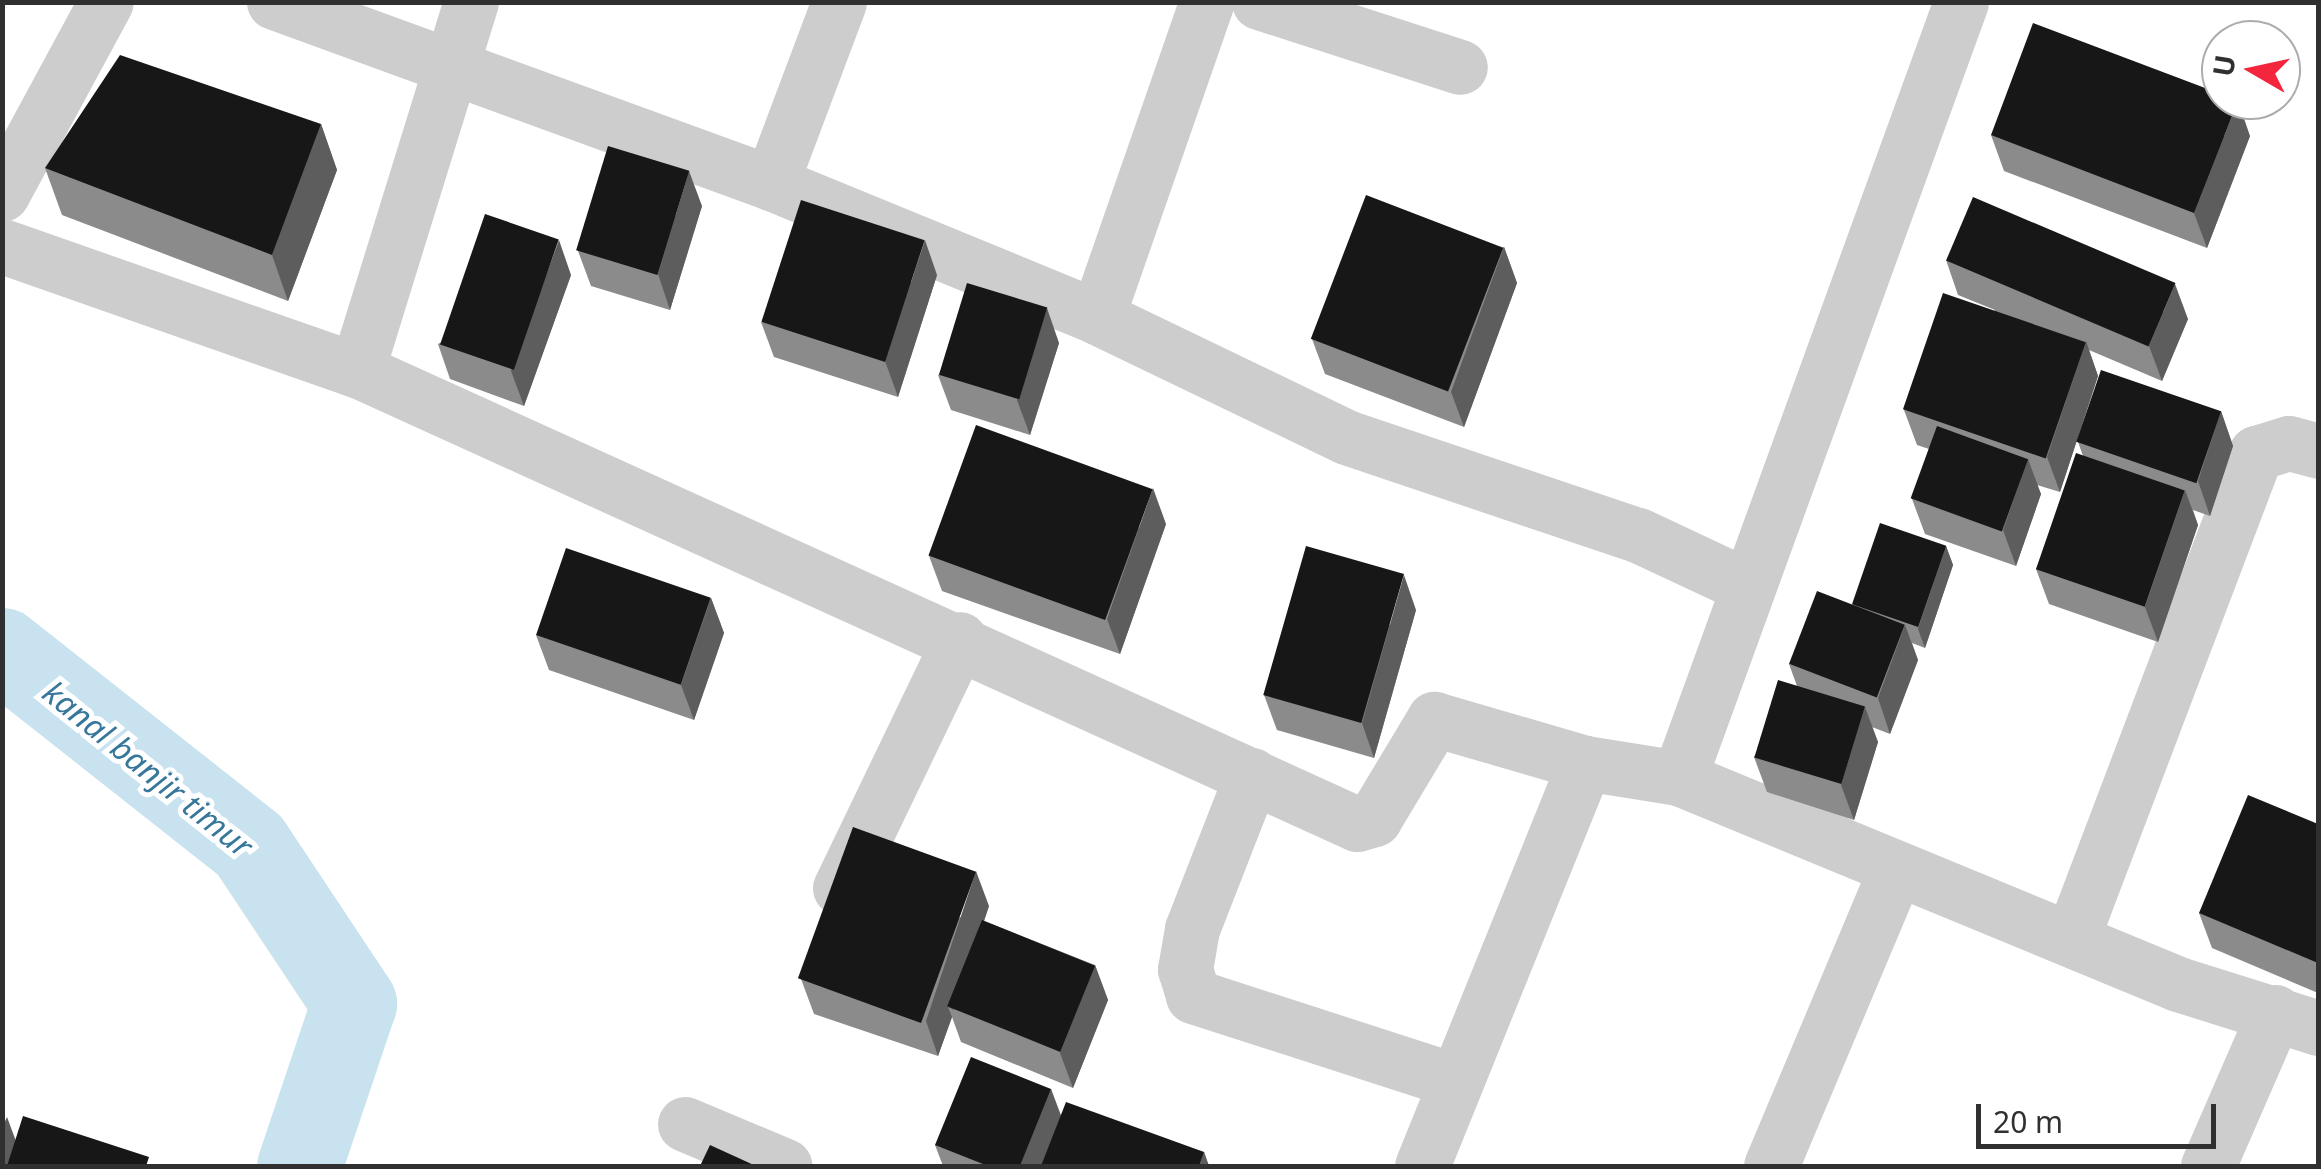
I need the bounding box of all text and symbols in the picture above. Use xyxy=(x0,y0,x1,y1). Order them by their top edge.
north arrow xyxy=(2201,20,2301,120)
text: U xyxy=(2203,52,2244,79)
water label: kanal banjir timur xyxy=(36,673,260,865)
scale bar xyxy=(1981,1084,2221,1146)
text: 20 m xyxy=(1993,1101,2063,1142)

